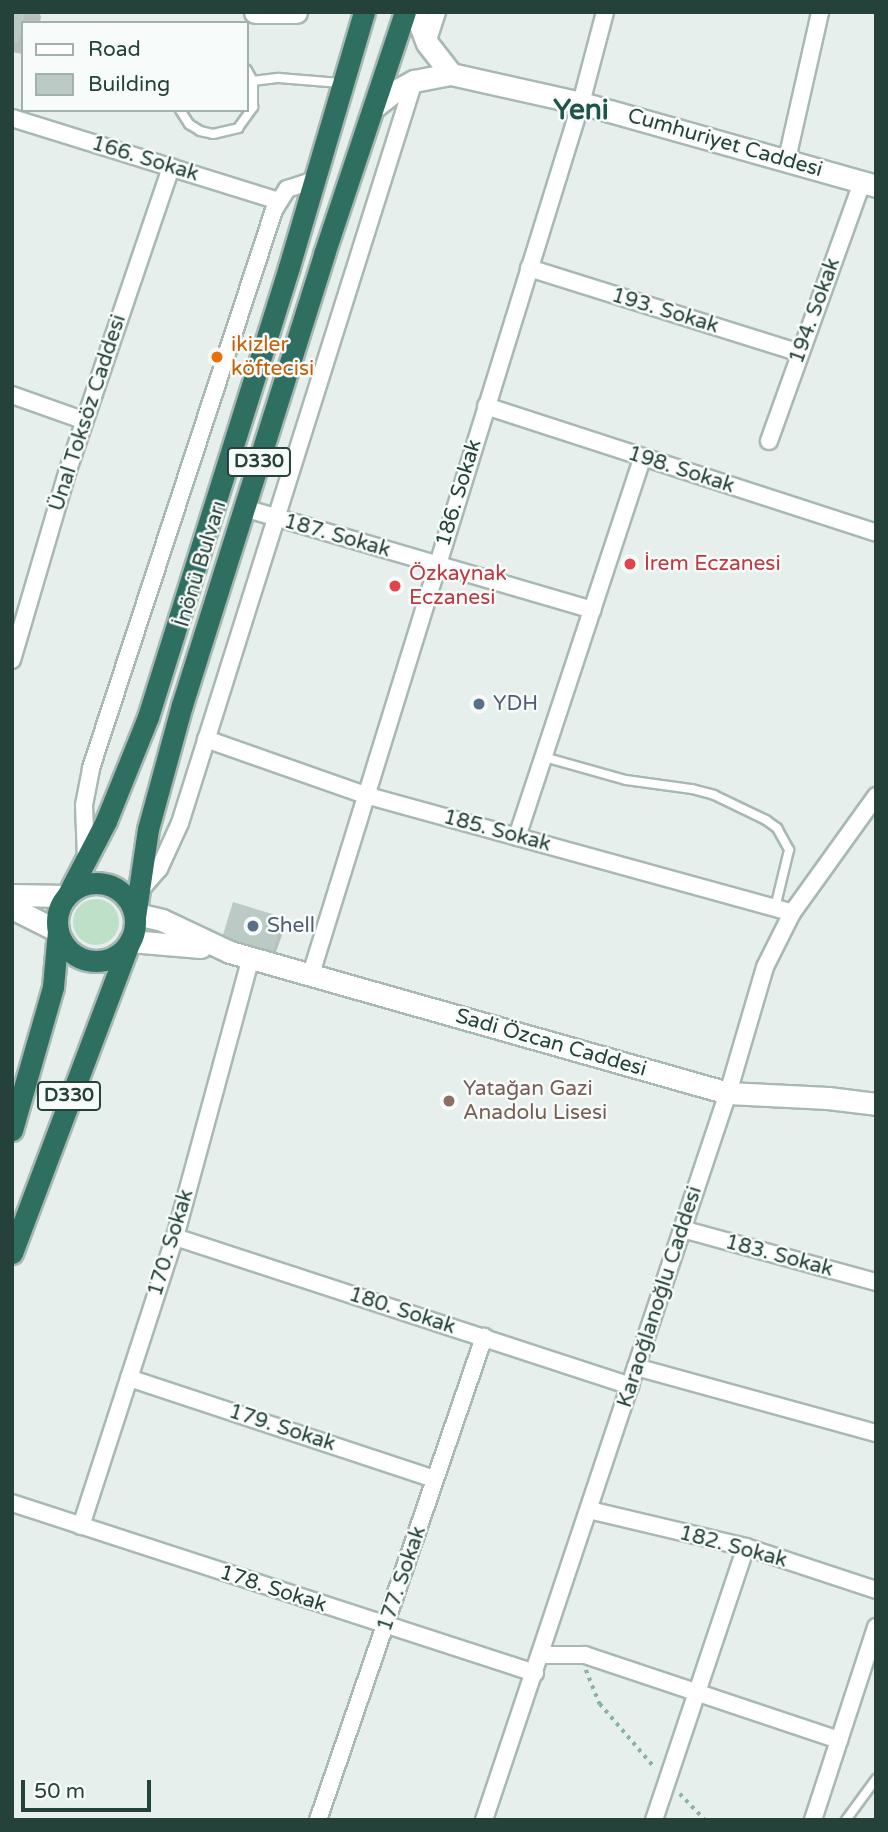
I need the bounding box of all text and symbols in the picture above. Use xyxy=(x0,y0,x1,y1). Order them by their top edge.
legend xyxy=(21,21,248,112)
text: Road xyxy=(88,37,141,62)
text: Building xyxy=(88,72,170,97)
district label: Yeni xyxy=(553,93,609,127)
street label: Cumhuriyet Caddesi xyxy=(625,103,825,183)
street label: 166. Sokak xyxy=(88,131,202,187)
street label: 194. Sokak xyxy=(784,255,846,367)
street label: 193. Sokak xyxy=(608,283,722,339)
street label: Ünal Toksöz Caddesi xyxy=(44,312,132,514)
place label: ikizler köftecisi xyxy=(231,332,314,382)
marker: ikizler köftecisi xyxy=(209,349,225,365)
street label: 186. Sokak xyxy=(431,436,487,550)
street label: 198. Sokak xyxy=(624,441,738,499)
road number: D330 xyxy=(226,446,292,477)
street label: İnönü Bulvarı xyxy=(170,498,232,630)
street label: 187. Sokak xyxy=(281,509,393,563)
place label: İrem Eczanesi xyxy=(644,551,781,577)
marker: İrem Eczanesi xyxy=(622,556,638,572)
place label: Özkaynak Eczanesi xyxy=(409,561,507,611)
marker: Özkaynak Eczanesi xyxy=(387,578,403,594)
place label: YDH xyxy=(493,691,538,717)
marker: YDH xyxy=(471,696,487,712)
street label: 185. Sokak xyxy=(440,805,554,857)
place label: Shell xyxy=(267,913,315,939)
marker: Shell xyxy=(245,918,261,934)
street label: Sadi Özcan Caddesi xyxy=(453,1004,649,1082)
place label: Yatağan Gazi Anadolu Lisesi xyxy=(463,1076,607,1126)
road number: D330 xyxy=(36,1080,102,1112)
marker: Yatağan Gazi Anadolu Lisesi xyxy=(441,1093,457,1109)
street label: Karaoğlanoğlu Caddesi xyxy=(612,1183,708,1411)
street label: 170. Sokak xyxy=(143,1186,199,1300)
street label: 183. Sokak xyxy=(722,1230,836,1282)
street label: 180. Sokak xyxy=(345,1282,459,1340)
street label: 179. Sokak xyxy=(225,1399,339,1457)
street label: 182. Sokak xyxy=(676,1521,790,1573)
street label: 177. Sokak xyxy=(372,1523,432,1635)
street label: 178. Sokak xyxy=(216,1560,330,1618)
scale bar xyxy=(24,1766,154,1810)
text: 50 m xyxy=(34,1779,85,1804)

